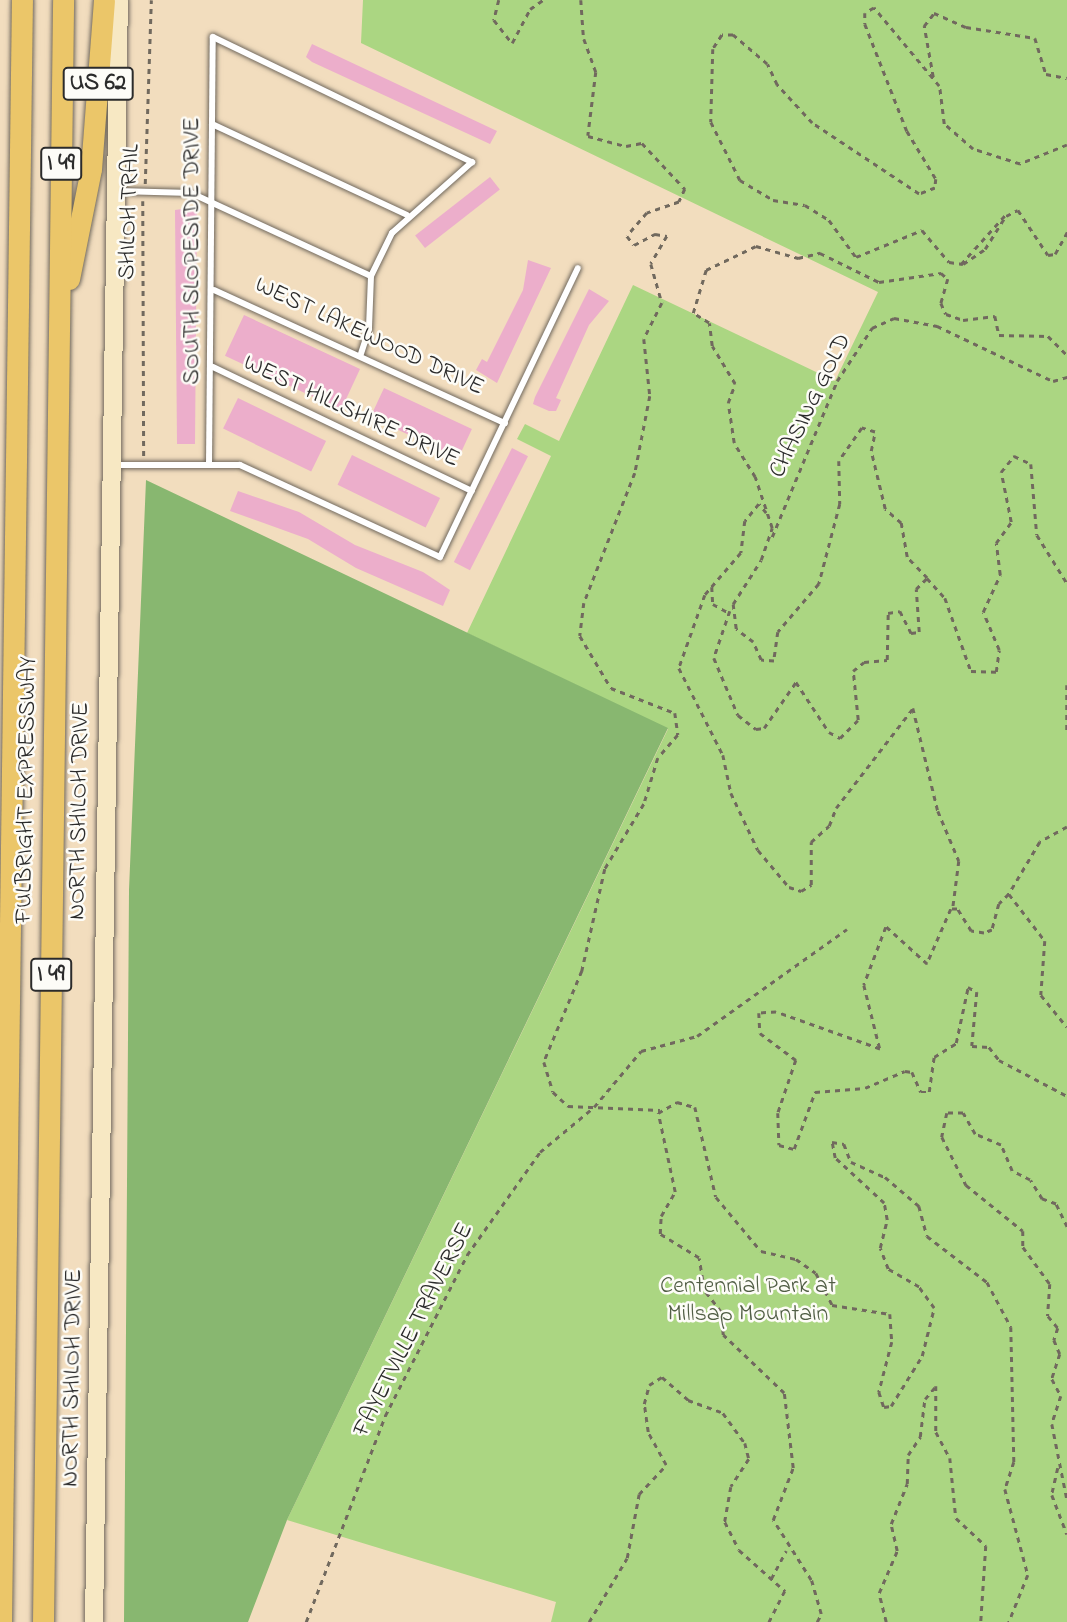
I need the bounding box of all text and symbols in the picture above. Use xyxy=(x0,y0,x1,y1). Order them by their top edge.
road number: US 62 xyxy=(61,64,135,104)
street label: SOUTH SLOPESIDE DRIVE xyxy=(179,117,207,385)
road number: I 49 xyxy=(40,144,82,183)
street label: SHILOH TRAIL xyxy=(113,144,147,280)
street label: WEST LAKEWOOD DRIVE xyxy=(250,271,488,403)
street label: CHASING GOLD xyxy=(764,329,858,483)
street label: WEST HILLSHIRE DRIVE xyxy=(238,349,464,475)
street label: FULBRIGHT EXPRESSWAY xyxy=(10,656,44,924)
street label: NORTH SHILOH DRIVE xyxy=(64,702,96,920)
road number: I 49 xyxy=(30,956,72,994)
street label: FAYETVILLE TRAVERSE xyxy=(348,1218,480,1442)
street label: NORTH SHILOH DRIVE xyxy=(57,1269,89,1487)
park label: Centennial Park at Millsap Mountain xyxy=(660,1273,836,1329)

